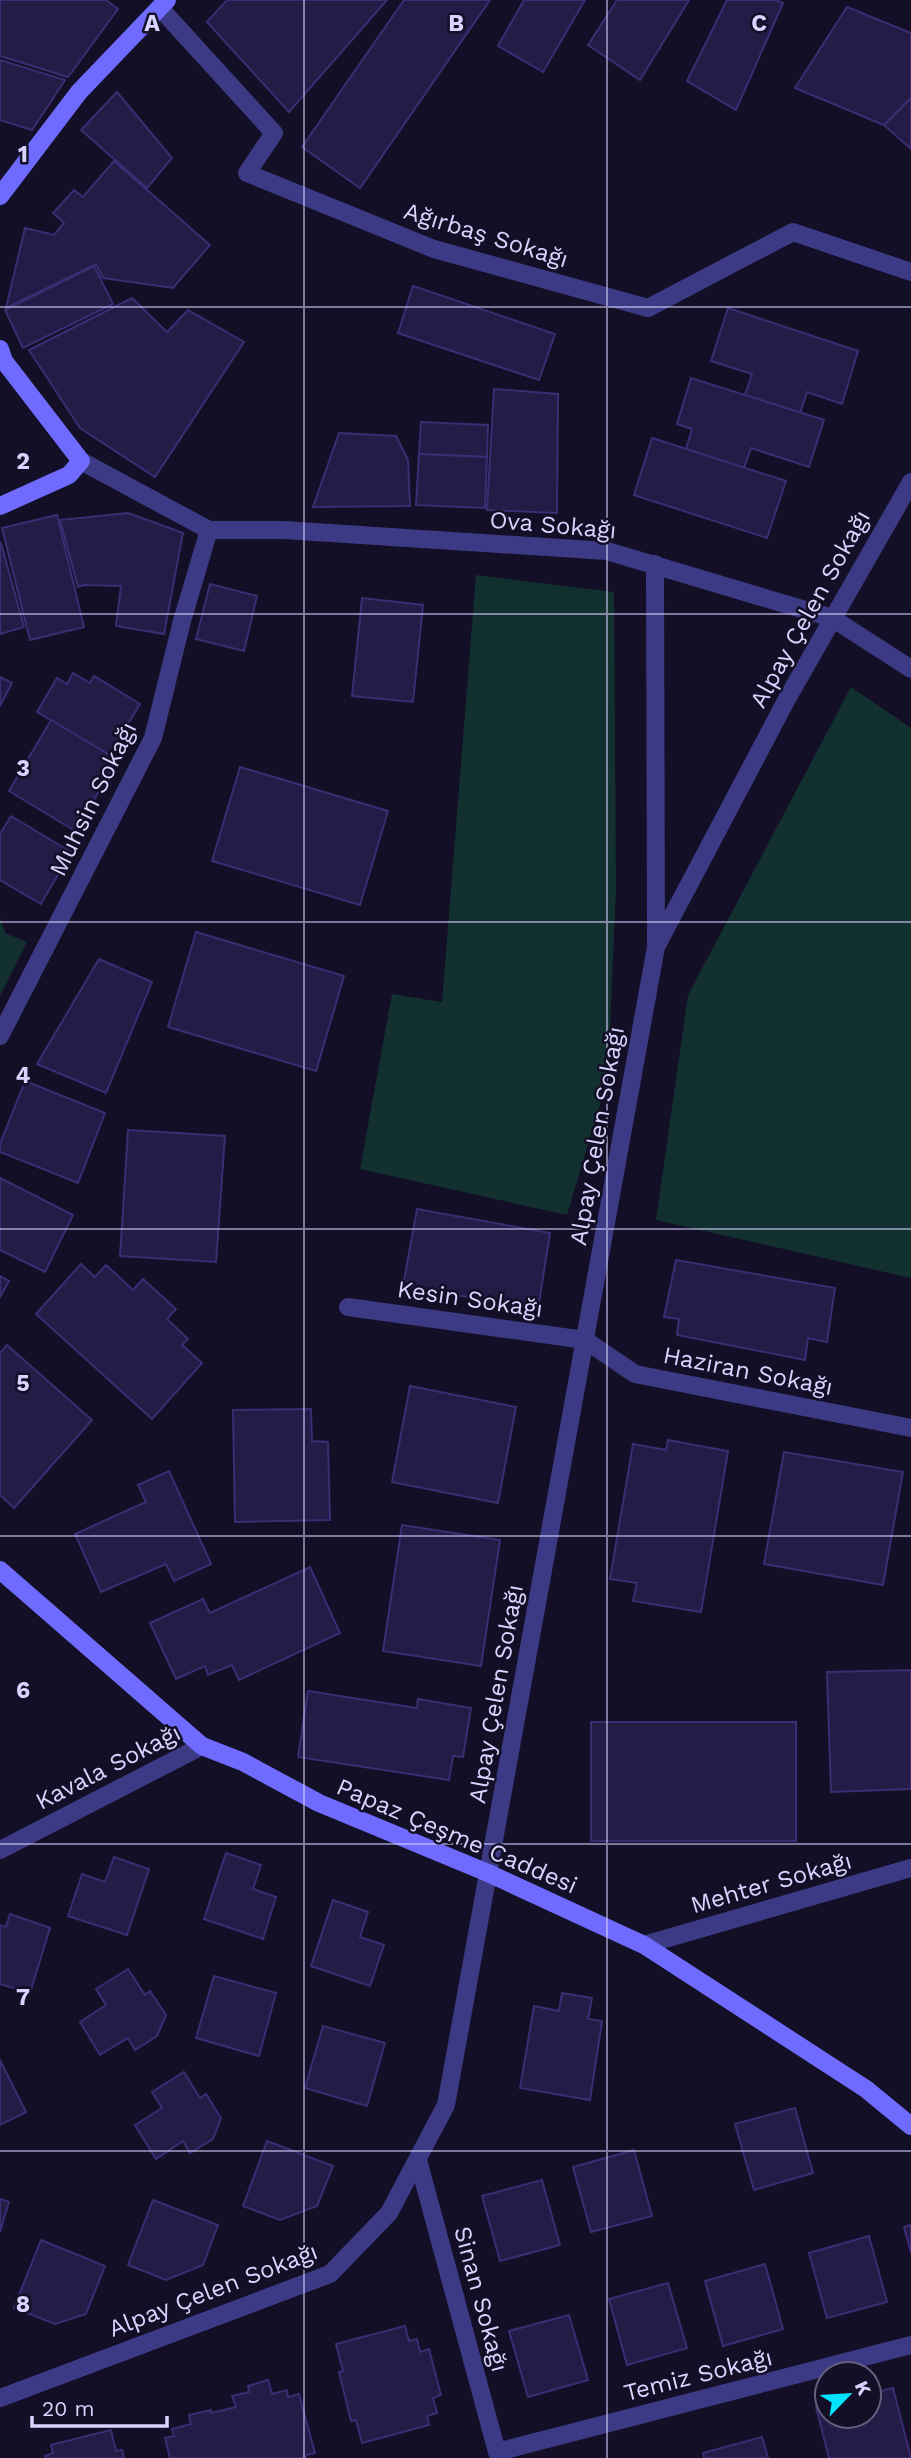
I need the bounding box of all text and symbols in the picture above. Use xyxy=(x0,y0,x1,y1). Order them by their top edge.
text: A xyxy=(144,10,160,37)
text: B xyxy=(448,10,464,37)
text: C xyxy=(751,10,767,37)
text: 1 xyxy=(18,141,28,168)
street label: Ağırbaş Sokağı xyxy=(401,197,571,273)
text: 2 xyxy=(16,448,30,475)
street label: Alpay Çelen Sokağı xyxy=(744,505,876,713)
street label: Ova Sokağı xyxy=(488,506,618,544)
street label: Muhsin Sokağı xyxy=(44,717,142,881)
text: 3 xyxy=(16,755,30,782)
street label: Alpay Çelen Sokağı xyxy=(564,1024,630,1248)
text: 4 xyxy=(16,1062,31,1089)
street label: Kesin Sokağı xyxy=(395,1275,545,1323)
street label: Haziran Sokağı xyxy=(661,1341,835,1401)
text: 5 xyxy=(16,1370,30,1397)
street label: Alpay Çelen Sokağı xyxy=(463,1582,529,1806)
text: 6 xyxy=(16,1677,30,1704)
street label: Kavala Sokağı xyxy=(31,1718,185,1816)
street label: Papaz Çeşme Caddesi xyxy=(332,1773,582,1899)
street label: Mehter Sokağı xyxy=(687,1847,855,1919)
text: 7 xyxy=(16,1984,30,2011)
street label: Sinan Sokağı xyxy=(448,2223,514,2375)
street label: Alpay Çelen Sokağı xyxy=(105,2237,321,2343)
text: 8 xyxy=(16,2291,30,2318)
street label: Temiz Sokağı xyxy=(621,2343,775,2407)
north arrow xyxy=(813,2360,883,2430)
text: K xyxy=(850,2377,876,2399)
scale bar xyxy=(32,2384,166,2428)
text: 20 m xyxy=(42,2396,94,2421)

